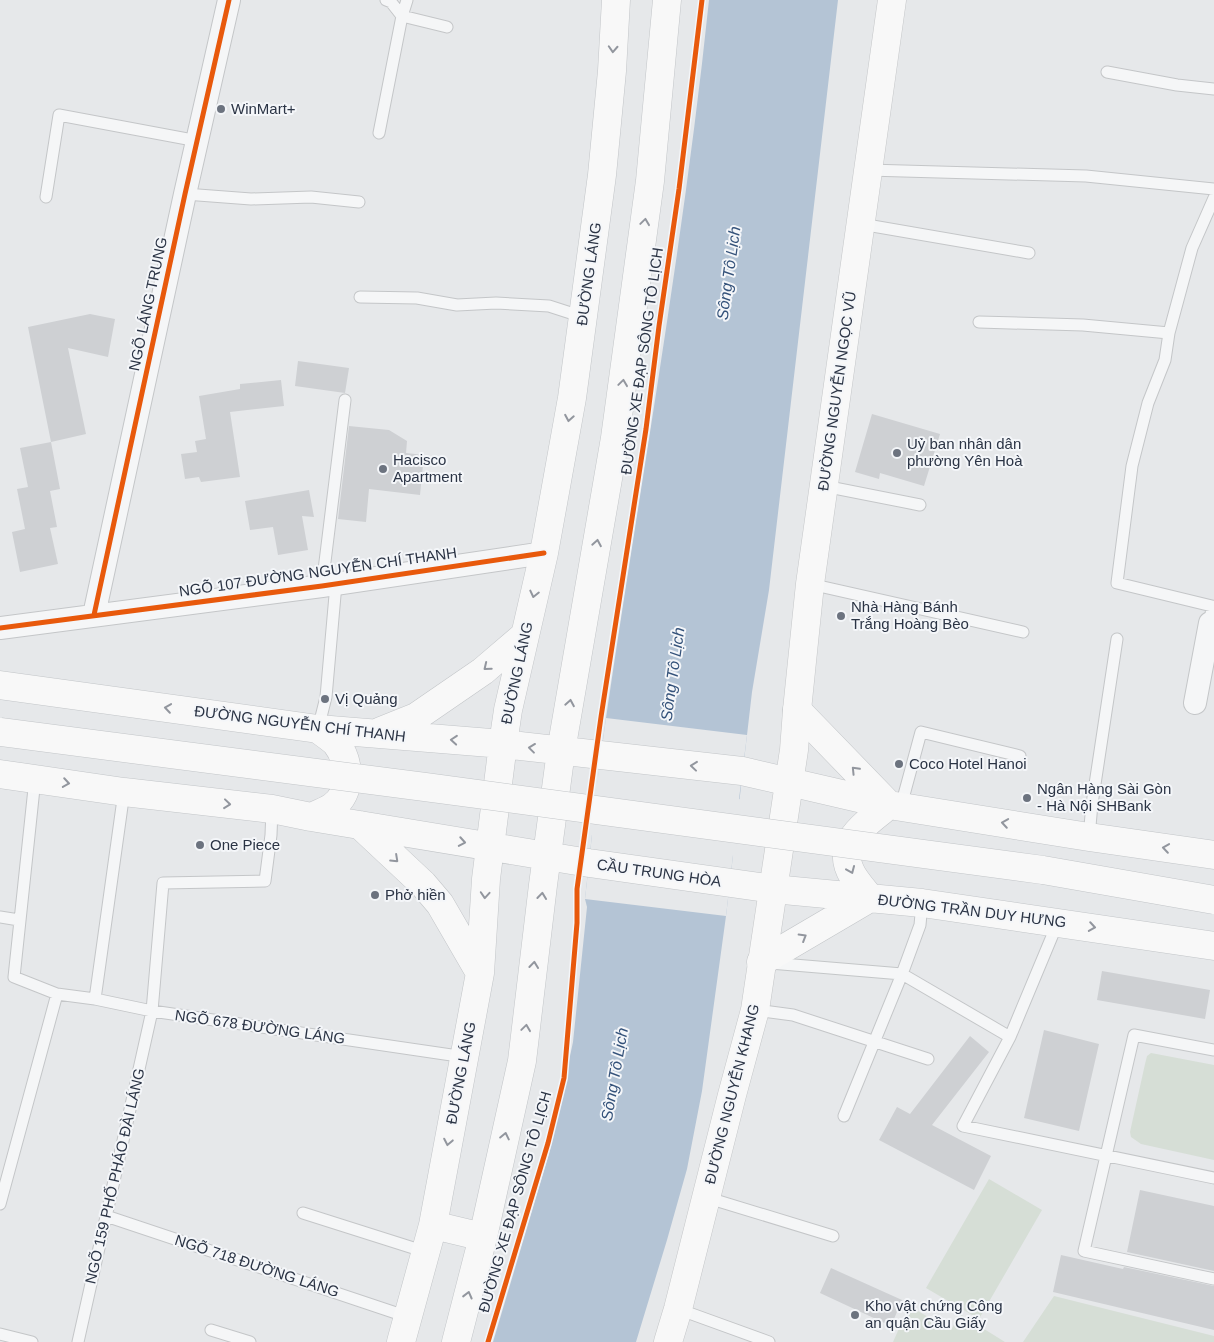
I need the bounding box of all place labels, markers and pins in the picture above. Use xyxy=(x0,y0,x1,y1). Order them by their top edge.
place label: WinMart+ xyxy=(231,100,296,117)
marker: WinMart+ xyxy=(215,103,227,115)
place label: Uỷ ban nhân dân phường Yên Hoà xyxy=(907,435,1023,469)
marker: Uỷ ban nhân dân phường Yên Hoà xyxy=(891,447,903,459)
place label: Hacisco Apartment xyxy=(393,451,463,485)
marker: Hacisco Apartment xyxy=(377,463,389,475)
place label: Nhà Hàng Bánh Trắng Hoàng Bèo xyxy=(851,598,969,632)
marker: Nhà Hàng Bánh Trắng Hoàng Bèo xyxy=(835,610,847,622)
place label: Vị Quảng xyxy=(335,690,398,707)
marker: Vị Quảng xyxy=(319,693,331,705)
place label: Coco Hotel Hanoi xyxy=(909,755,1027,772)
marker: Coco Hotel Hanoi xyxy=(893,758,905,770)
place label: Ngân Hàng Sài Gòn - Hà Nội SHBank xyxy=(1037,780,1171,814)
marker: Ngân Hàng Sài Gòn - Hà Nội SHBank xyxy=(1021,792,1033,804)
place label: One Piece xyxy=(210,836,280,853)
marker: One Piece xyxy=(194,839,206,851)
place label: Phở hiền xyxy=(385,886,446,903)
marker: Phở hiền xyxy=(369,889,381,901)
place label: Kho vật chứng Công an quận Cầu Giấy xyxy=(865,1297,1003,1331)
marker: Kho vật chứng Công an quận Cầu Giấy xyxy=(849,1309,861,1321)

